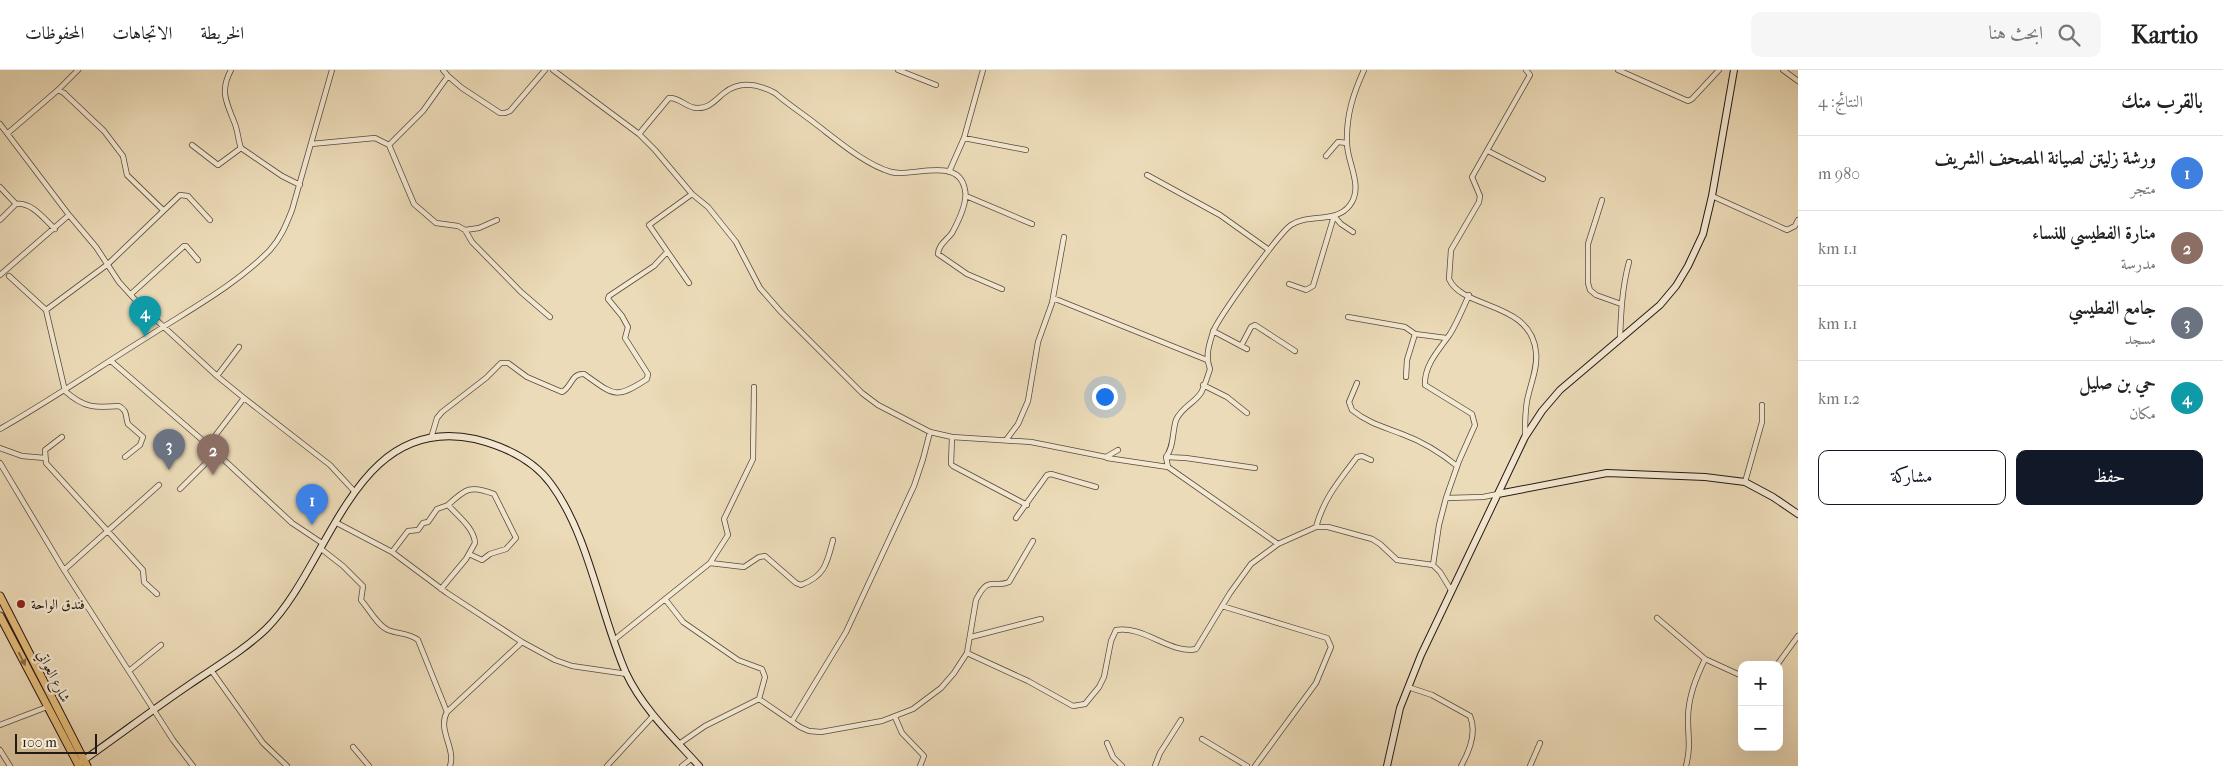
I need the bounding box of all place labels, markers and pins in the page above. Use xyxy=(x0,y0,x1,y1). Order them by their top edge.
pin: 4 xyxy=(129,296,161,337)
pin: 3 xyxy=(153,429,185,470)
pin: 2 xyxy=(197,434,229,475)
pin: 1 xyxy=(296,484,328,525)
place label: فندق الواحة xyxy=(31,596,85,613)
marker: فندق الواحة xyxy=(15,598,27,610)

